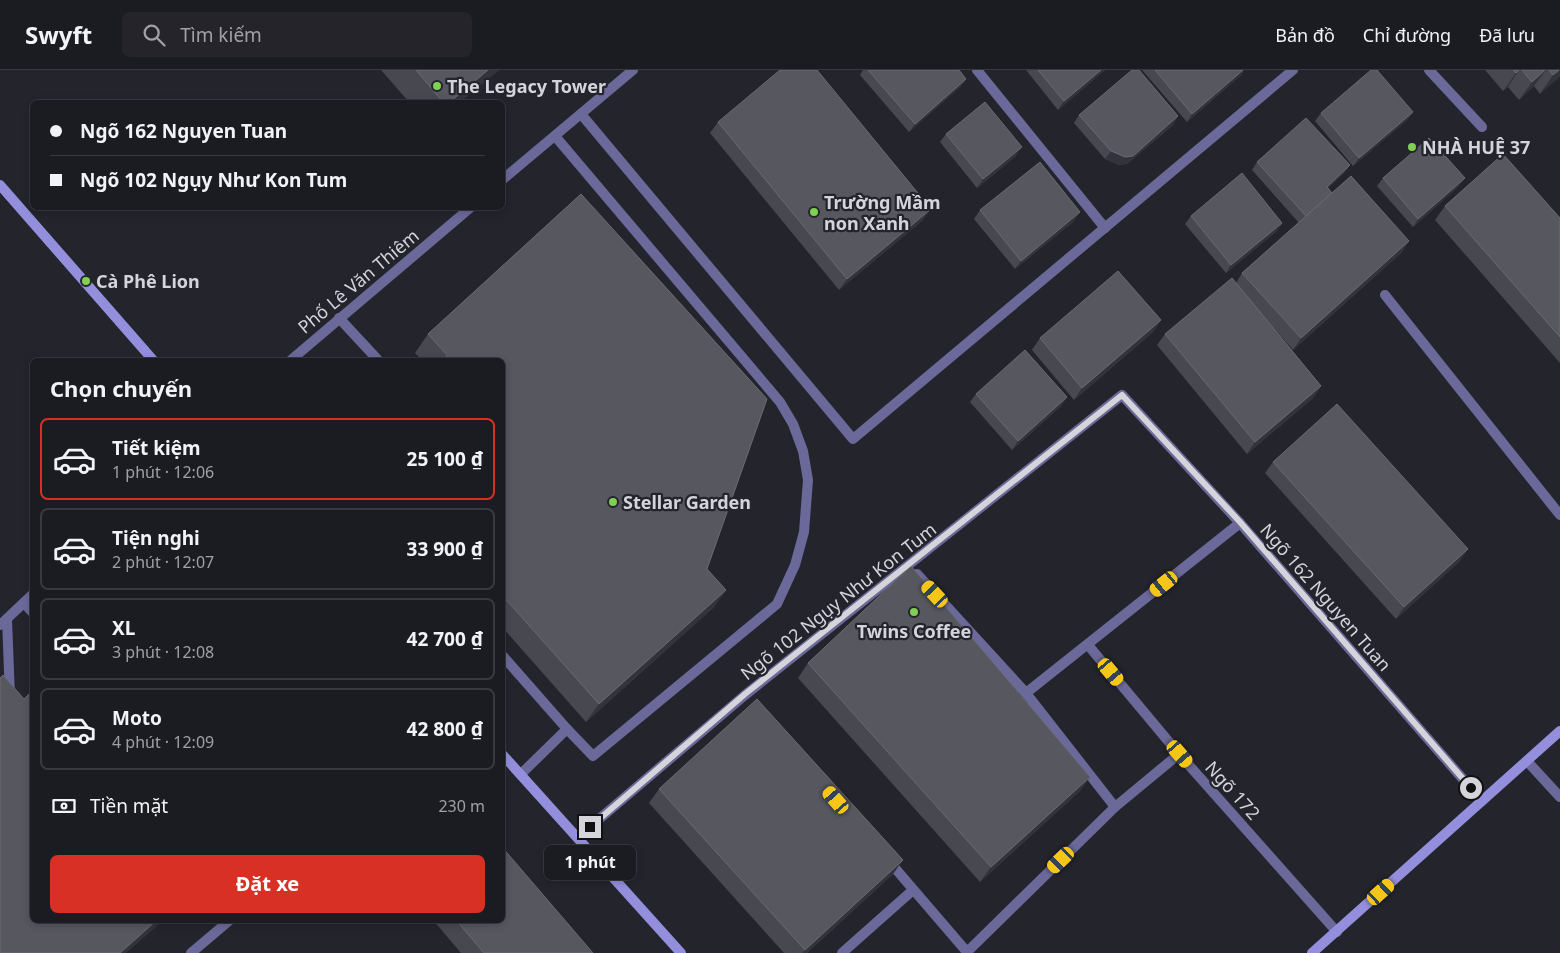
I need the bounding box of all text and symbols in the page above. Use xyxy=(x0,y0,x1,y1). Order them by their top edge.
search box xyxy=(122,12,472,57)
text: Swyft xyxy=(25,18,92,51)
icon: search xyxy=(140,21,168,49)
text: Tìm kiếm xyxy=(180,22,262,48)
text: Bản đồ xyxy=(1275,23,1335,47)
text: Chỉ đường xyxy=(1363,23,1451,47)
text: Đã lưu xyxy=(1479,23,1535,47)
place label: The Legacy Tower xyxy=(447,74,606,98)
marker: The Legacy Tower xyxy=(431,80,443,92)
text: Ngõ 162 Nguyen Tuan xyxy=(80,118,287,144)
place label: NHÀ HUỆ 37 xyxy=(1422,135,1530,159)
marker: NHÀ HUỆ 37 xyxy=(1406,141,1418,153)
text: Ngõ 102 Ngụy Như Kon Tum xyxy=(80,167,347,193)
place label: Trường Mầm non Xanh xyxy=(824,190,940,235)
marker: Trường Mầm non Xanh xyxy=(808,206,820,218)
street label: Phố Lê Văn Thiêm xyxy=(292,223,424,339)
place label: Cà Phê Lion xyxy=(96,269,200,293)
marker: Cà Phê Lion xyxy=(80,275,92,287)
text: Chọn chuyến xyxy=(50,373,192,403)
text: Tiết kiệm xyxy=(112,435,201,461)
icon: car xyxy=(52,437,97,482)
text: 25 100 ₫ xyxy=(407,446,483,472)
text: 1 phút · 12:06 xyxy=(112,461,214,483)
place label: Stellar Garden xyxy=(623,490,751,514)
marker: Stellar Garden xyxy=(607,496,619,508)
street label: Ngõ 102 Ngụy Như Kon Tum xyxy=(735,517,941,685)
street label: Ngõ 162 Nguyen Tuan xyxy=(1255,518,1397,676)
text: Tiện nghi xyxy=(112,525,200,551)
icon: car xyxy=(52,527,97,572)
text: 33 900 ₫ xyxy=(407,536,483,562)
text: 2 phút · 12:07 xyxy=(112,551,214,573)
car xyxy=(1147,569,1180,599)
car xyxy=(919,578,950,610)
marker: Twins Coffee xyxy=(908,606,920,618)
text: XL xyxy=(112,615,135,641)
icon: car xyxy=(52,617,97,662)
place label: Twins Coffee xyxy=(857,619,971,643)
text: 42 700 ₫ xyxy=(407,626,483,652)
text: 3 phút · 12:08 xyxy=(112,641,214,663)
car xyxy=(1095,656,1126,688)
text: Moto xyxy=(112,705,162,731)
icon: car xyxy=(52,707,97,752)
text: 42 800 ₫ xyxy=(407,716,483,742)
text: 4 phút · 12:09 xyxy=(112,731,214,753)
car xyxy=(1164,738,1195,770)
street label: Ngõ 172 xyxy=(1200,756,1266,824)
route start xyxy=(1460,777,1482,799)
car xyxy=(820,784,851,816)
icon: cash xyxy=(50,792,78,820)
text: Tiền mặt xyxy=(90,793,168,819)
text: 230 m xyxy=(438,795,485,817)
route end xyxy=(579,816,601,838)
callout: 1 phút xyxy=(544,844,636,880)
car xyxy=(1045,844,1077,876)
text: 1 phút xyxy=(564,851,616,873)
button: Đặt xe xyxy=(50,855,485,913)
car xyxy=(1364,876,1397,908)

